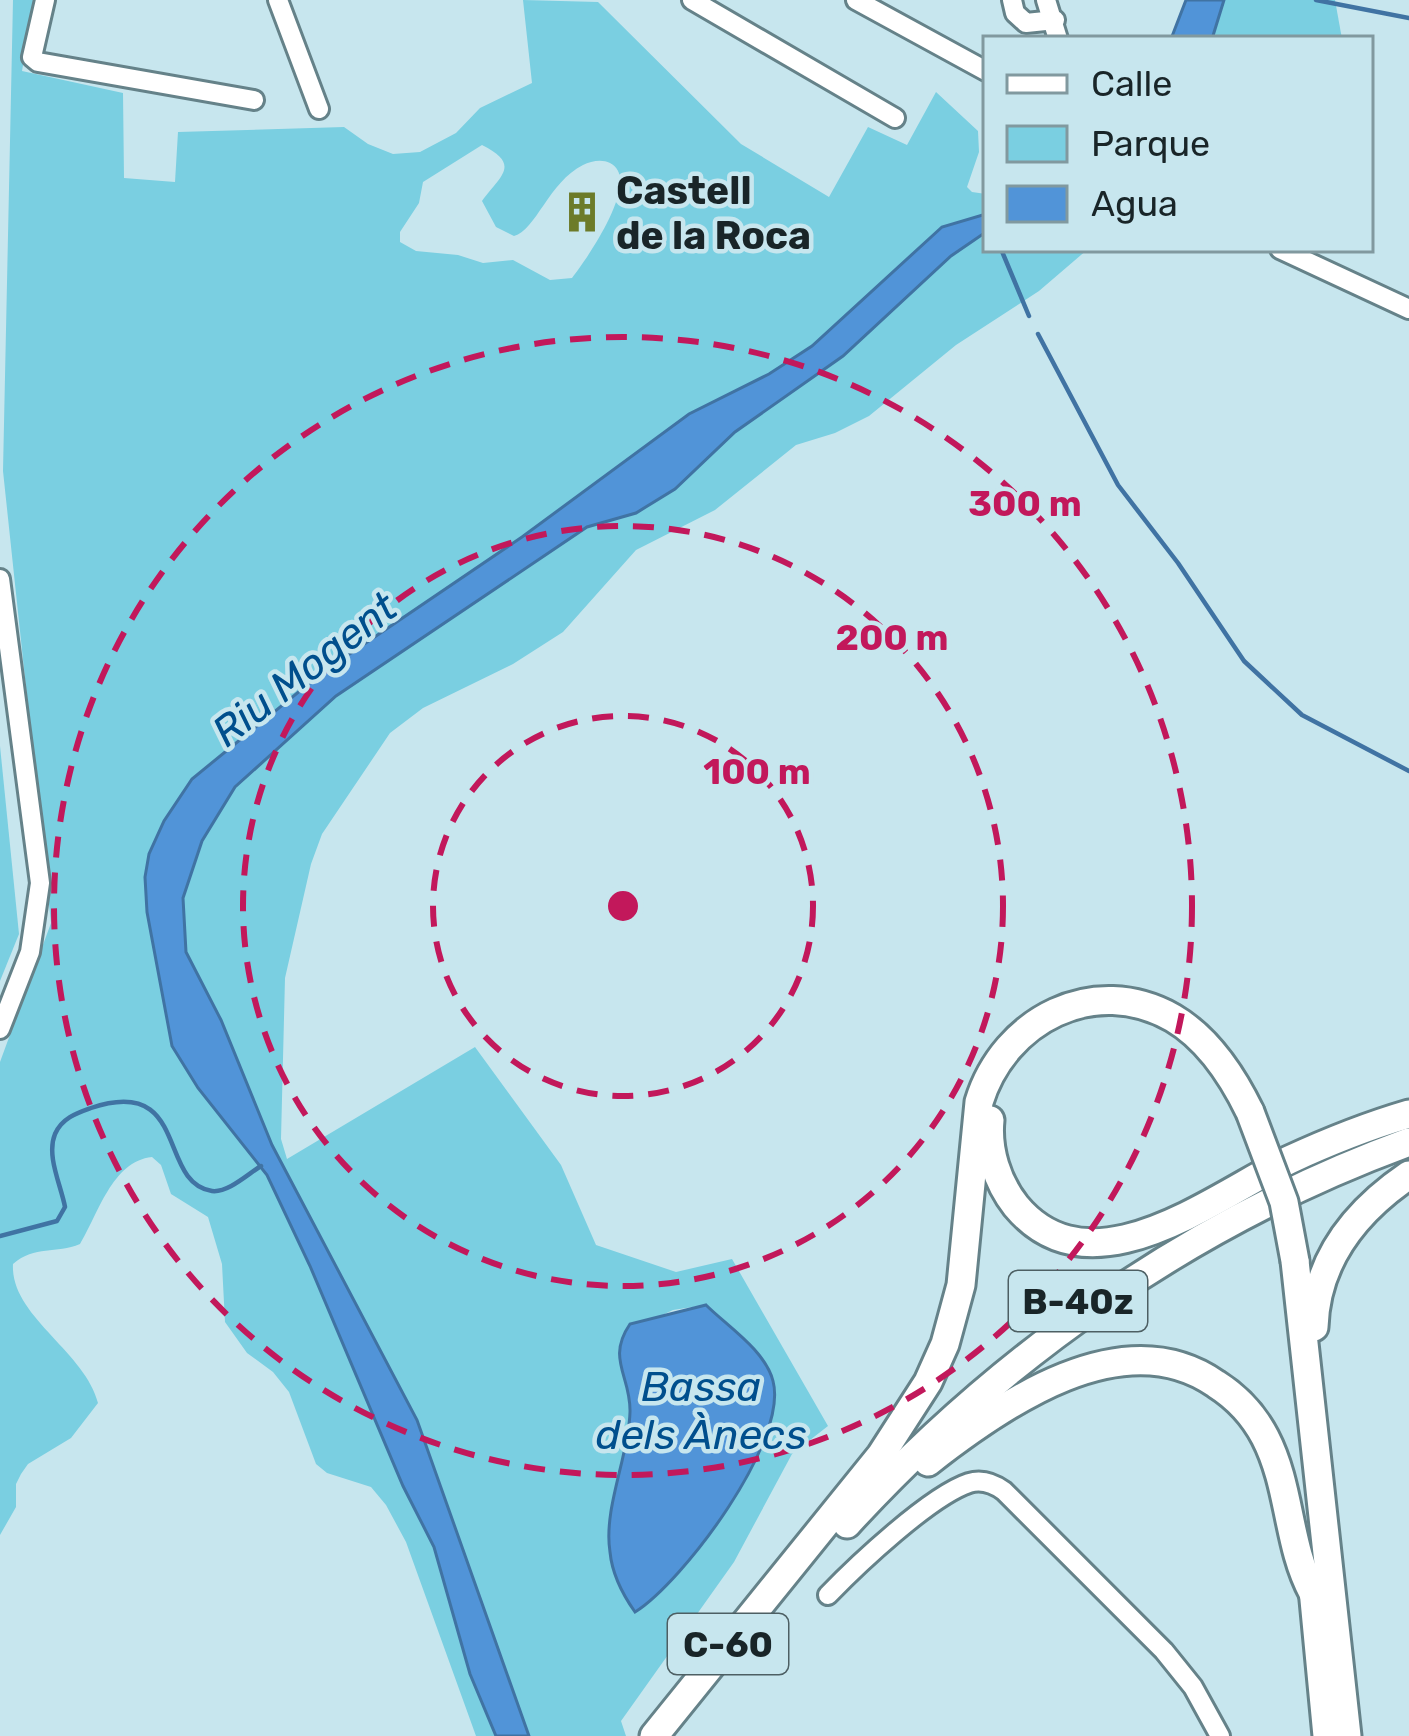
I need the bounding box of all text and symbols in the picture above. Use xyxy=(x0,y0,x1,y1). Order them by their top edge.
legend xyxy=(983,36,1373,252)
text: Calle xyxy=(1091,62,1173,105)
text: Parque xyxy=(1091,122,1210,165)
place label: Castell de la Roca xyxy=(616,168,811,259)
text: Agua xyxy=(1091,182,1178,225)
building icon: Castell de la Roca xyxy=(559,189,605,235)
text: 300 m xyxy=(968,482,1082,525)
water label: Riu Mogent xyxy=(202,582,408,757)
text: 200 m xyxy=(835,616,949,659)
text: 100 m xyxy=(703,750,811,793)
centre of rings xyxy=(602,885,644,927)
road number: B-40z xyxy=(1009,1271,1147,1331)
water label: Bassa dels Ànecs xyxy=(595,1362,807,1460)
road number: C-60 xyxy=(668,1614,788,1674)

